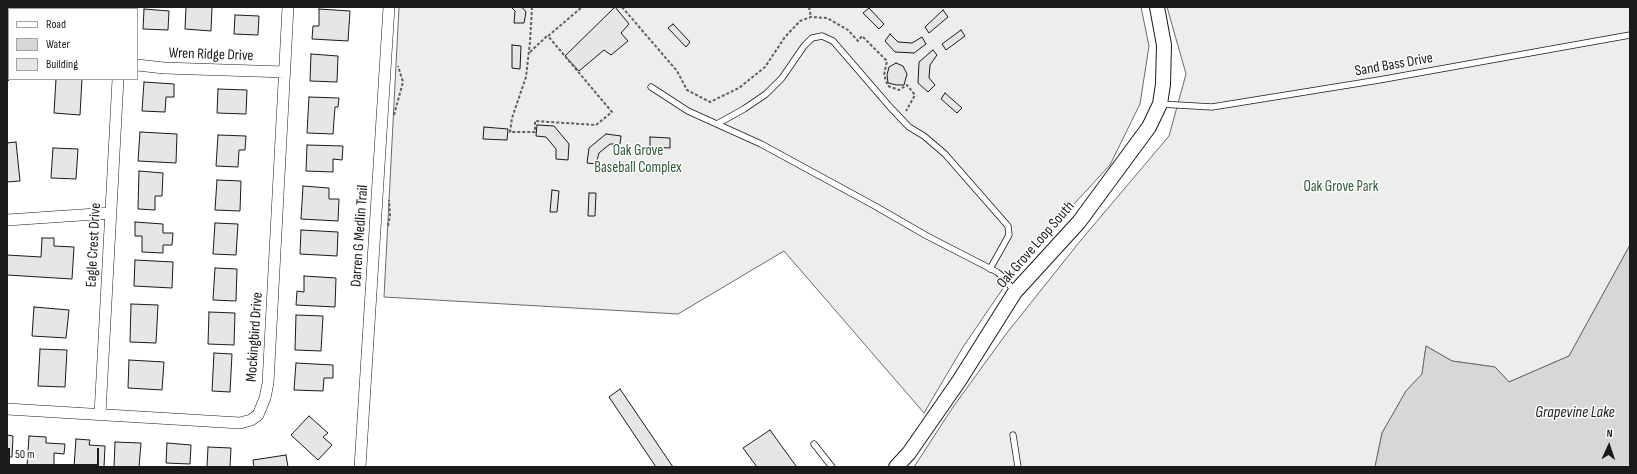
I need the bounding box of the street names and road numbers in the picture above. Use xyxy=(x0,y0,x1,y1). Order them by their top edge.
street label: Wren Ridge Drive xyxy=(168,45,254,65)
street label: Sand Bass Drive xyxy=(1354,49,1434,81)
street label: Darren G Medlin Trail xyxy=(347,184,373,288)
street label: Oak Grove Loop South xyxy=(993,198,1079,292)
street label: Eagle Crest Drive xyxy=(83,202,105,288)
street label: Mockingbird Drive xyxy=(243,291,267,383)

